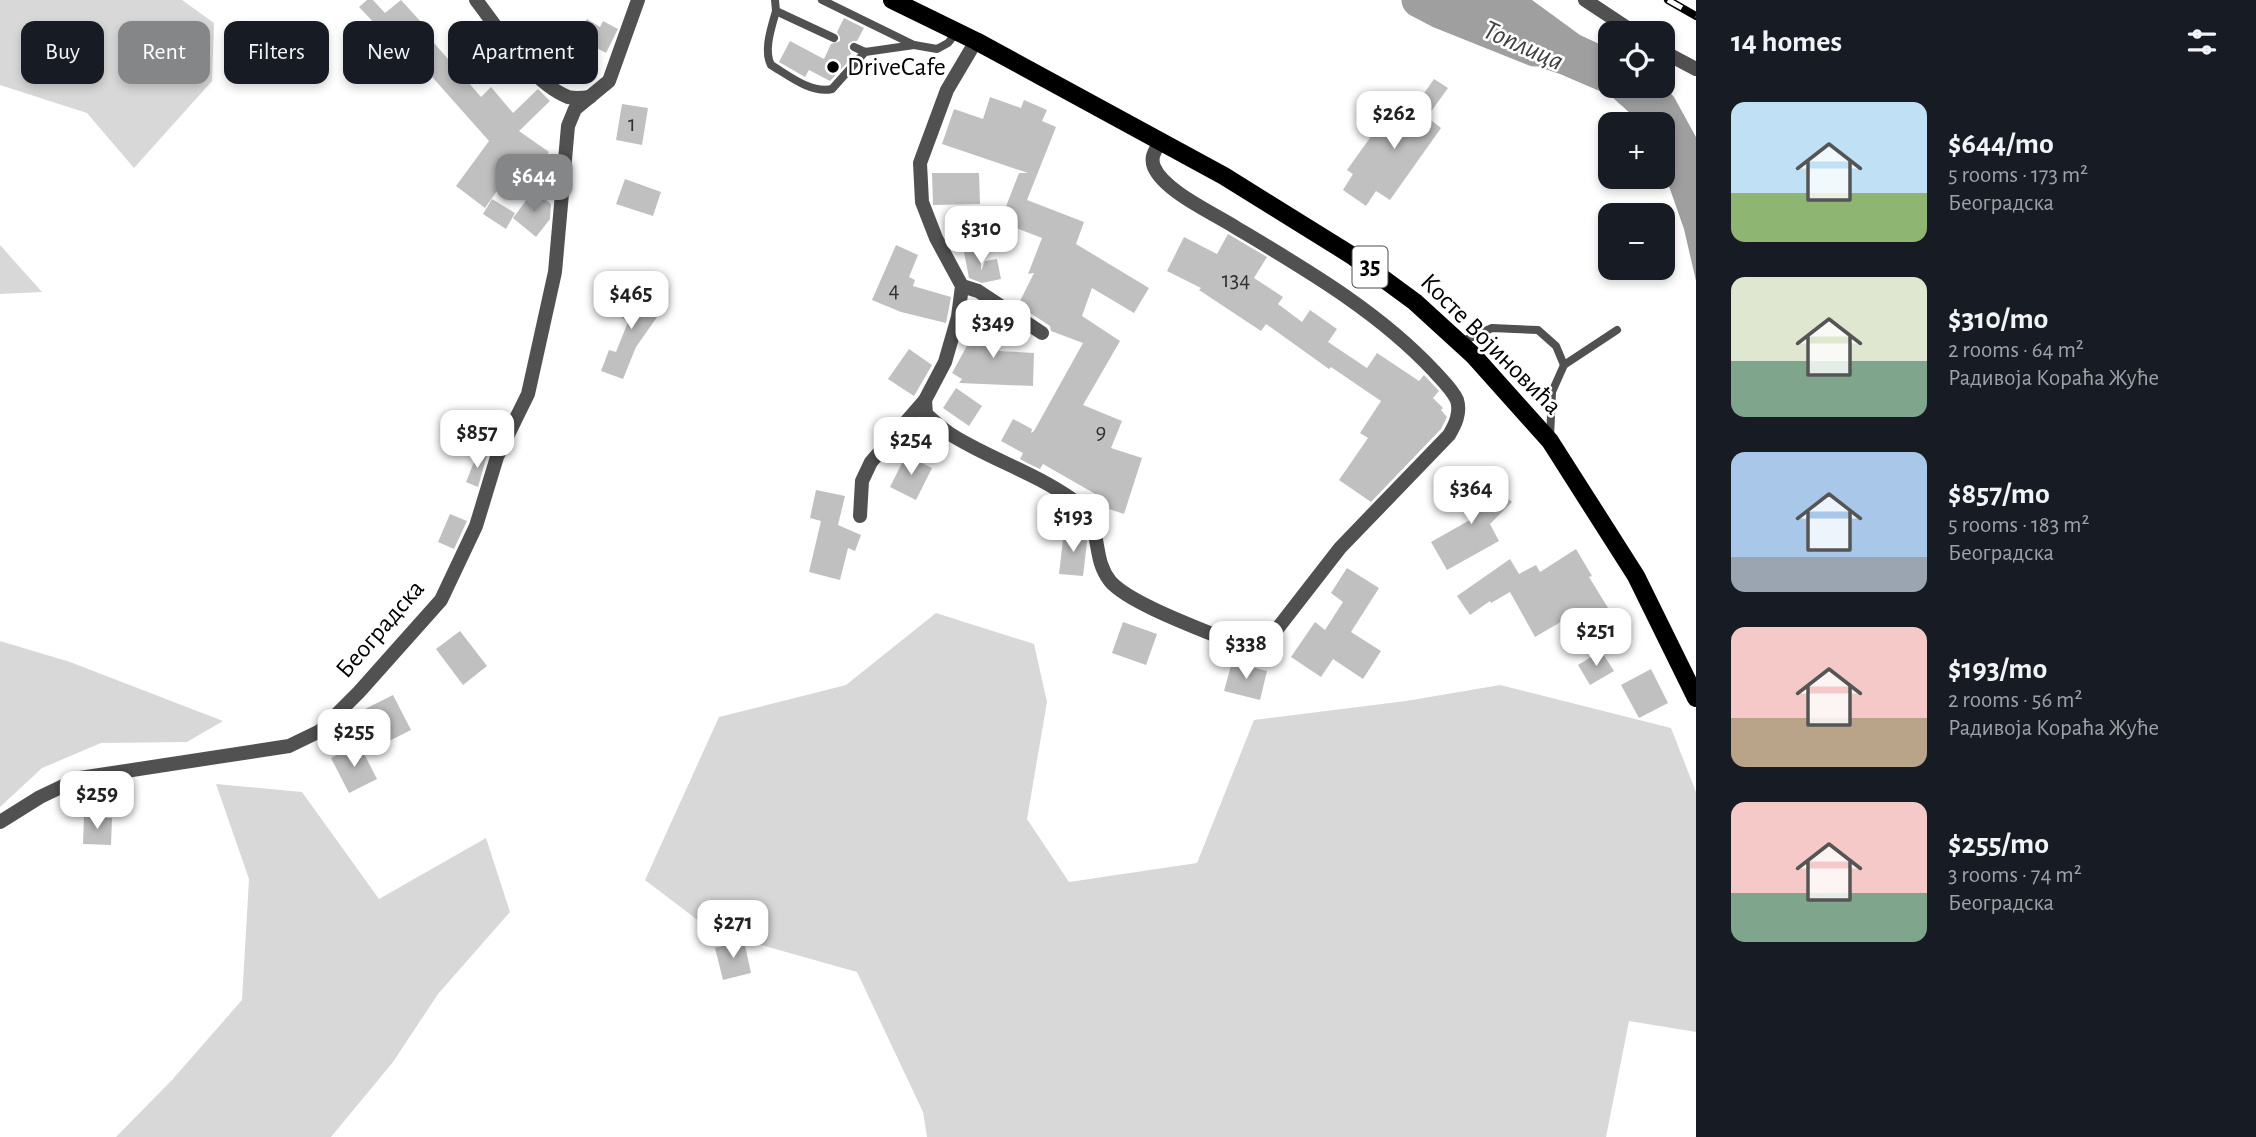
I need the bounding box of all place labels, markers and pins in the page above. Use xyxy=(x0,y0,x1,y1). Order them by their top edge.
place label: DriveCafe xyxy=(847,54,946,80)
marker: DriveCafe xyxy=(825,59,841,75)
pin: $262 xyxy=(1353,92,1435,151)
pin: $644 xyxy=(493,154,575,214)
pin: $310 xyxy=(940,206,1022,266)
pin: $465 xyxy=(590,272,672,331)
pin: $349 xyxy=(952,300,1034,360)
pin: $857 xyxy=(436,410,518,470)
pin: $254 xyxy=(870,418,952,477)
pin: $364 xyxy=(1430,466,1512,526)
pin: $193 xyxy=(1032,494,1114,554)
pin: $251 xyxy=(1555,608,1637,668)
pin: $338 xyxy=(1205,622,1287,681)
pin: $255 xyxy=(313,710,395,769)
pin: $259 xyxy=(56,772,138,831)
pin: $271 xyxy=(692,900,774,960)

